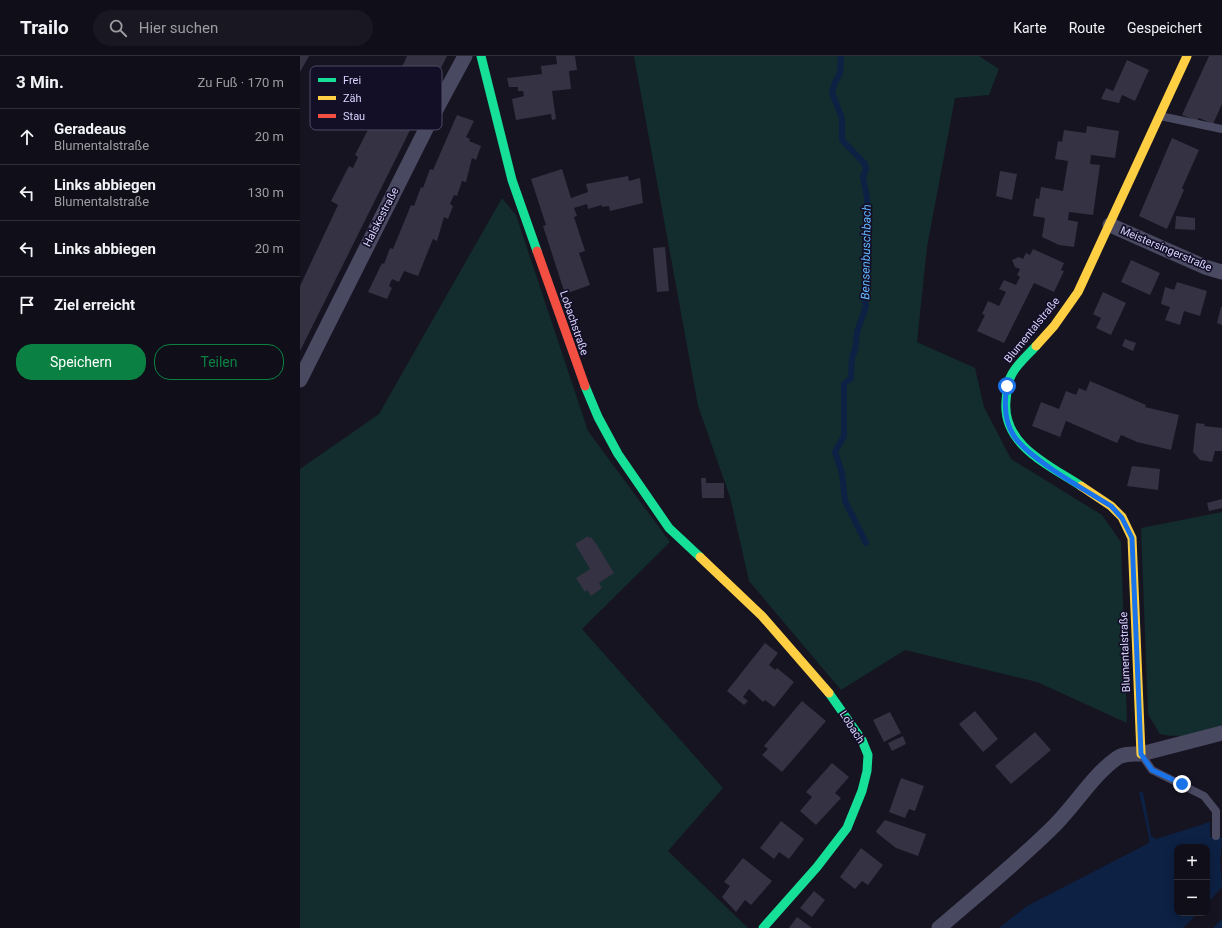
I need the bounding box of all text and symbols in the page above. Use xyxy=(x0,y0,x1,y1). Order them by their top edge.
search box xyxy=(93,10,373,46)
text: Trailo xyxy=(20,16,69,39)
icon: search xyxy=(107,17,129,39)
text: Hier suchen xyxy=(139,19,218,37)
text: Karte xyxy=(1013,20,1047,36)
text: Route xyxy=(1069,20,1105,36)
text: Gespeichert xyxy=(1127,20,1202,36)
legend xyxy=(310,66,442,130)
text: 3 Min. xyxy=(16,72,64,92)
text: Frei xyxy=(343,74,361,87)
text: Zu Fuß · 170 m xyxy=(198,75,284,90)
text: Zäh xyxy=(343,92,362,105)
text: Stau xyxy=(343,110,365,123)
text: Geradeaus xyxy=(54,120,126,138)
icon: ahead xyxy=(16,126,38,148)
text: 20 m xyxy=(255,129,284,144)
text: Blumentalstraße xyxy=(54,138,149,153)
text: Links abbiegen xyxy=(54,176,156,194)
icon: left xyxy=(16,182,38,204)
text: 130 m xyxy=(247,185,284,200)
street label: Halskestraße xyxy=(361,185,402,249)
text: Blumentalstraße xyxy=(54,194,149,209)
water label: Bensenbuschbach xyxy=(858,204,874,300)
street label: Meistersingerstraße xyxy=(1118,224,1214,274)
icon: left xyxy=(16,238,38,260)
text: Links abbiegen xyxy=(54,240,156,258)
text: 20 m xyxy=(255,241,284,256)
street label: Lobachstraße xyxy=(557,289,591,357)
icon: arrive xyxy=(16,294,38,316)
street label: Blumentalstraße xyxy=(1002,294,1062,365)
text: Ziel erreicht xyxy=(54,296,135,314)
button: Speichern xyxy=(16,344,146,380)
button: Teilen xyxy=(154,344,284,380)
route start xyxy=(998,377,1016,395)
street label: Blumentalstraße xyxy=(1117,611,1133,692)
street label: Lobach xyxy=(837,708,867,746)
route end xyxy=(1173,775,1191,793)
map controls xyxy=(1174,844,1210,916)
button: + xyxy=(1174,844,1210,880)
button: − xyxy=(1174,880,1210,916)

